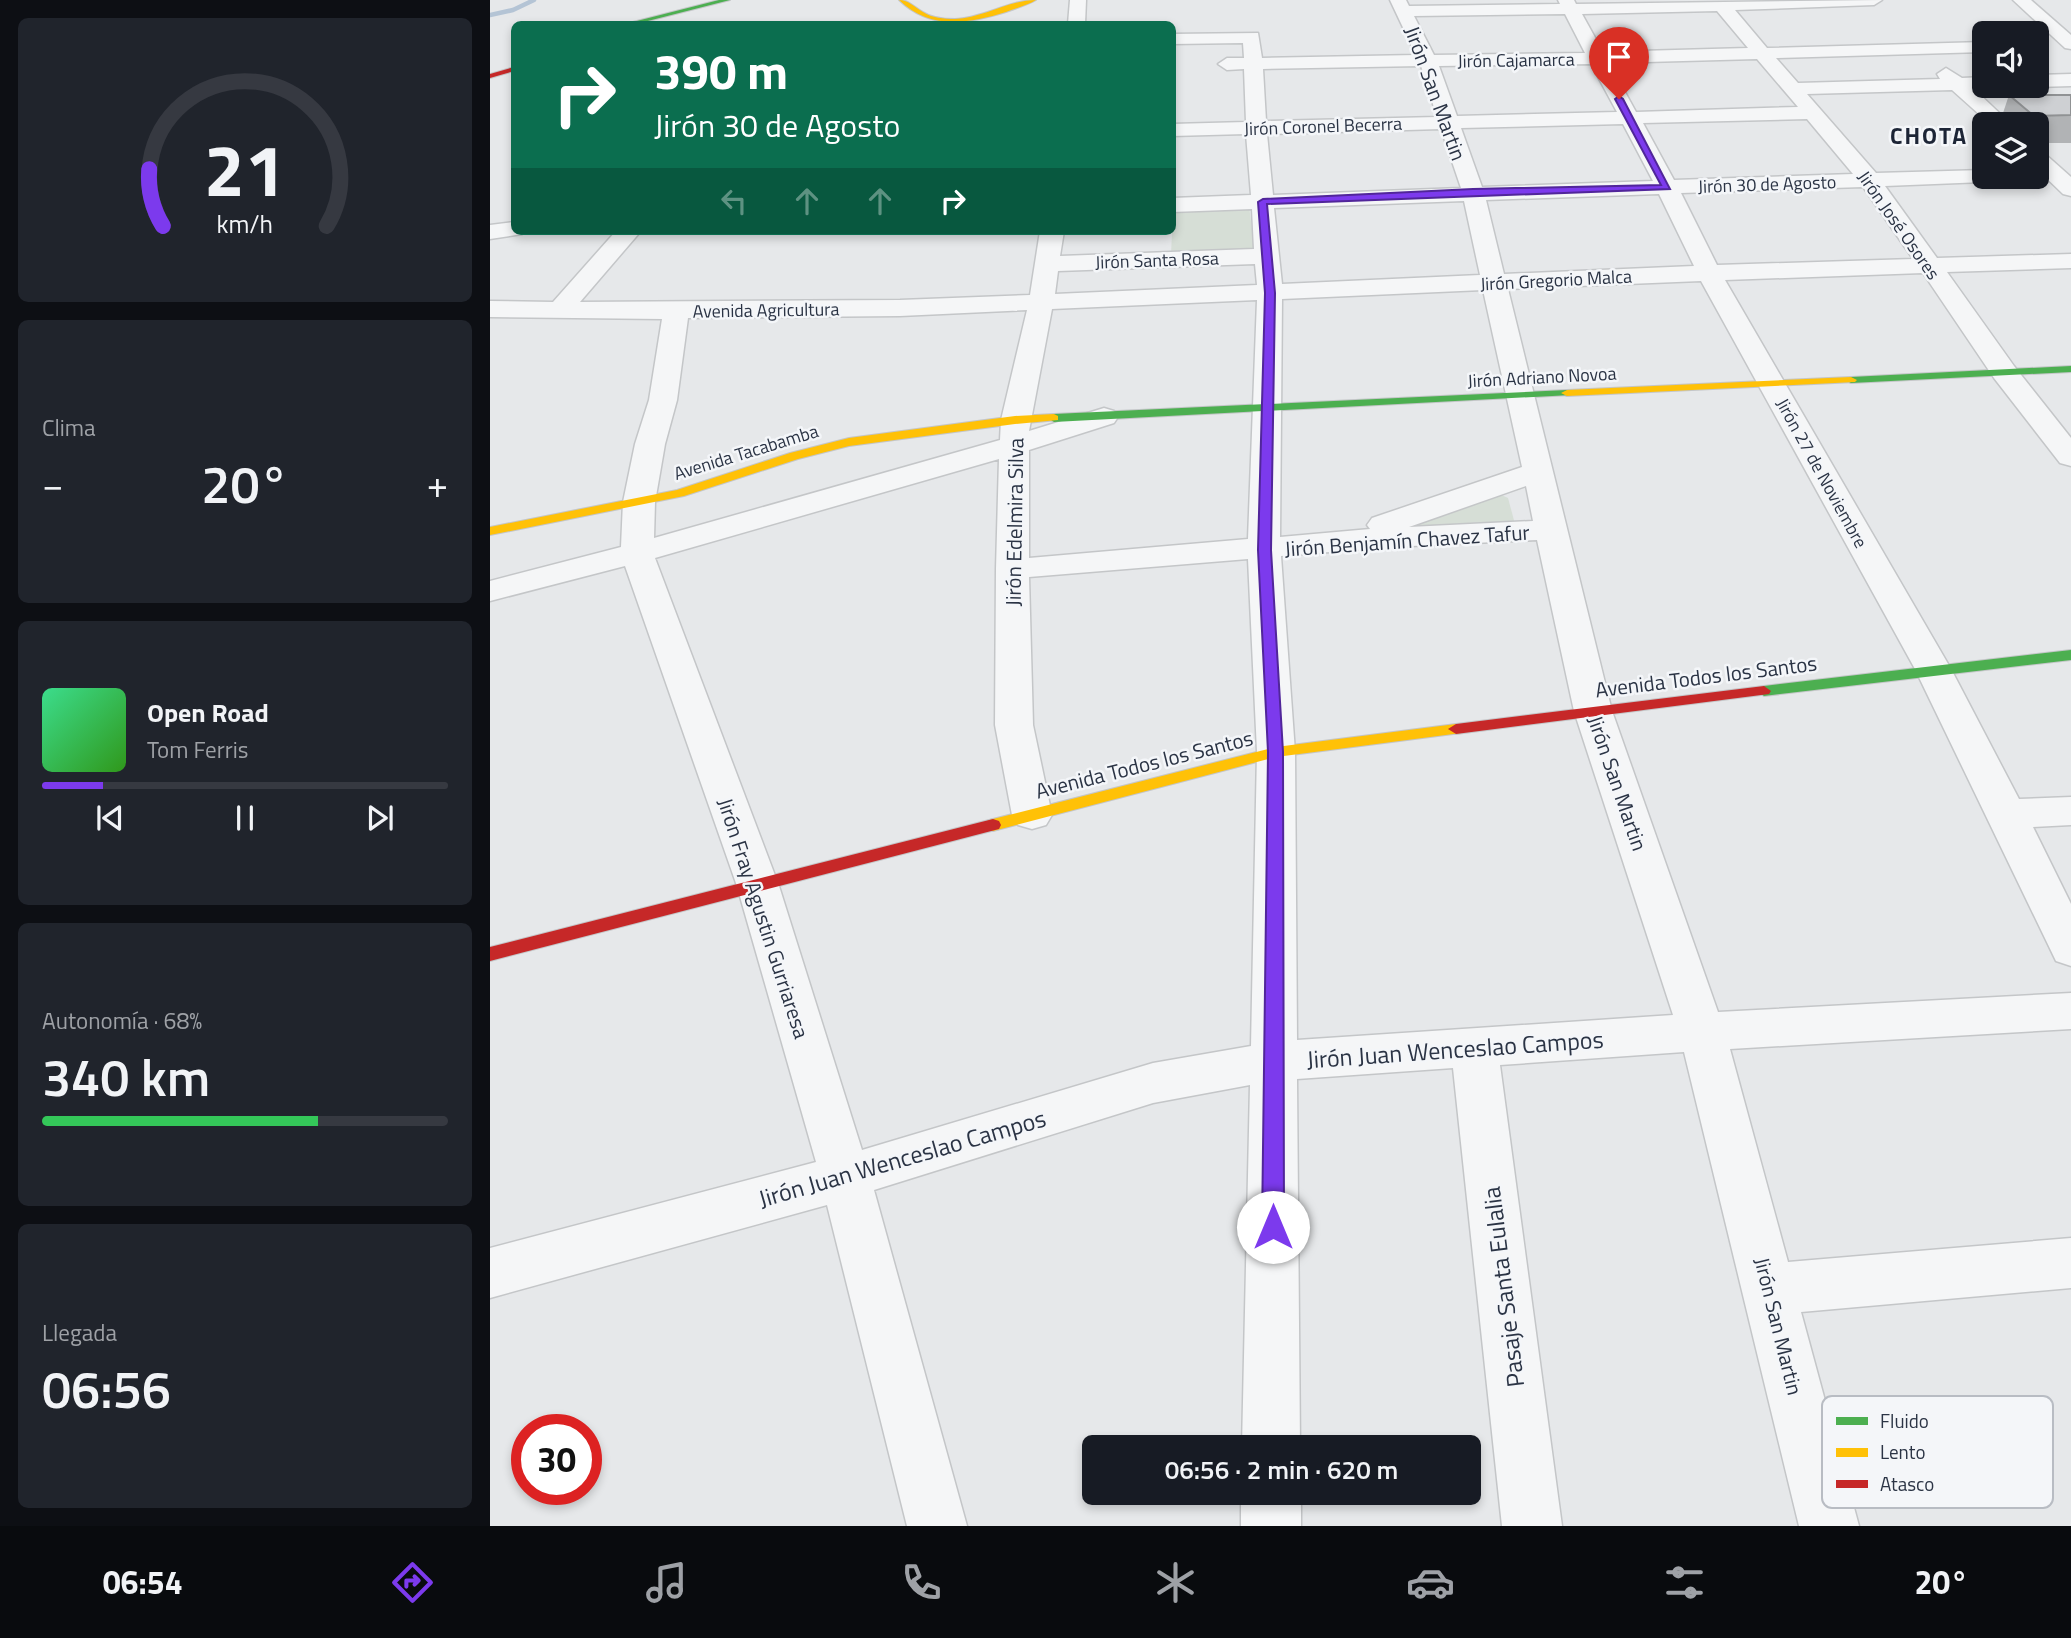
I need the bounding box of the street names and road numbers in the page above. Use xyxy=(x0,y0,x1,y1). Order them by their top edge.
street label: Jirón San Martin xyxy=(1397,21,1475,165)
street label: Jirón Cajamarca xyxy=(1457,45,1575,75)
street label: Jirón Coronel Becerra xyxy=(1243,110,1403,142)
street label: Jirón José Osores xyxy=(1851,165,1947,285)
street label: Jirón 30 de Agosto xyxy=(1697,168,1837,200)
street label: Jirón Santa Rosa xyxy=(1095,244,1219,276)
street label: Jirón Gregorio Malca xyxy=(1479,263,1633,297)
street label: Avenida Agricultura xyxy=(692,295,840,325)
street label: Jirón Adriano Novoa xyxy=(1467,360,1617,394)
street label: Jirón 27 de Noviembre xyxy=(1770,393,1874,553)
street label: Avenida Tacabamba xyxy=(670,417,822,487)
street label: Jirón Edelmira Silva xyxy=(997,437,1031,607)
street label: Jirón Benjamín Chavez Tafur xyxy=(1283,515,1531,565)
street label: Avenida Todos los Santos xyxy=(1593,647,1819,705)
street label: Jirón San Martin xyxy=(1580,711,1656,855)
street label: Avenida Todos los Santos xyxy=(1032,721,1256,807)
street label: Jirón Fray Agustin Gurriaresa xyxy=(710,794,818,1043)
street label: Jirón Juan Wenceslao Campos xyxy=(1305,1021,1605,1077)
street label: Jirón Juan Wenceslao Campos xyxy=(754,1100,1050,1216)
street label: Pasaje Santa Eulalia xyxy=(1473,1185,1533,1389)
street label: Jirón San Martin xyxy=(1746,1254,1812,1398)

